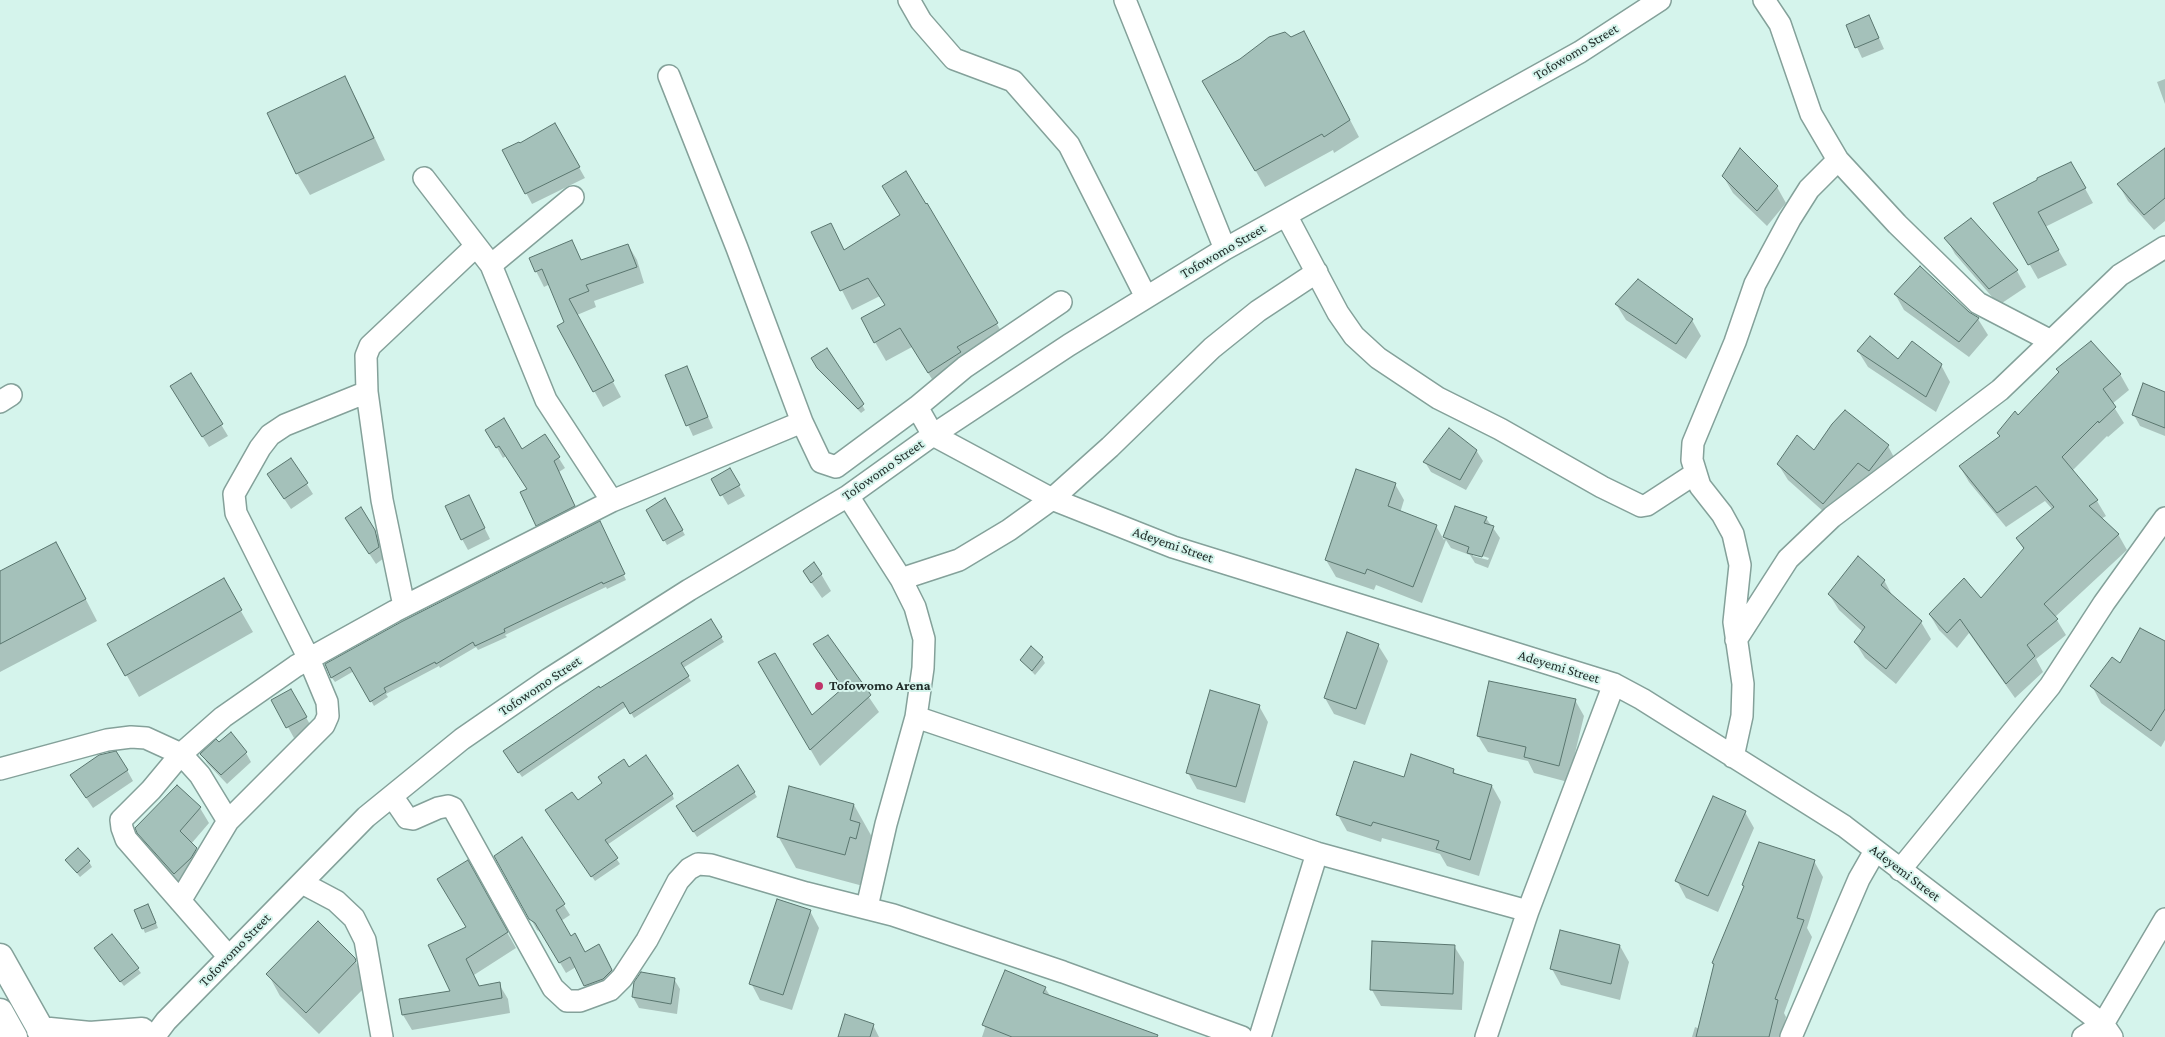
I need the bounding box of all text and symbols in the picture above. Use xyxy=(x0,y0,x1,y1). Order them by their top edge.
street label: Tofowomo Street xyxy=(1531,20,1621,84)
street label: Tofowomo Street xyxy=(1177,220,1269,282)
street label: Tofowomo Street xyxy=(839,436,927,504)
street label: Adeyemi Street xyxy=(1130,523,1216,567)
street label: Adeyemi Street xyxy=(1516,647,1602,687)
street label: Tofowomo Street xyxy=(496,652,584,720)
place label: Tofowomo Arena xyxy=(829,678,931,694)
marker: Tofowomo Arena xyxy=(813,680,825,692)
street label: Adeyemi Street xyxy=(1866,841,1944,905)
street label: Tofowomo Street xyxy=(196,910,274,990)

